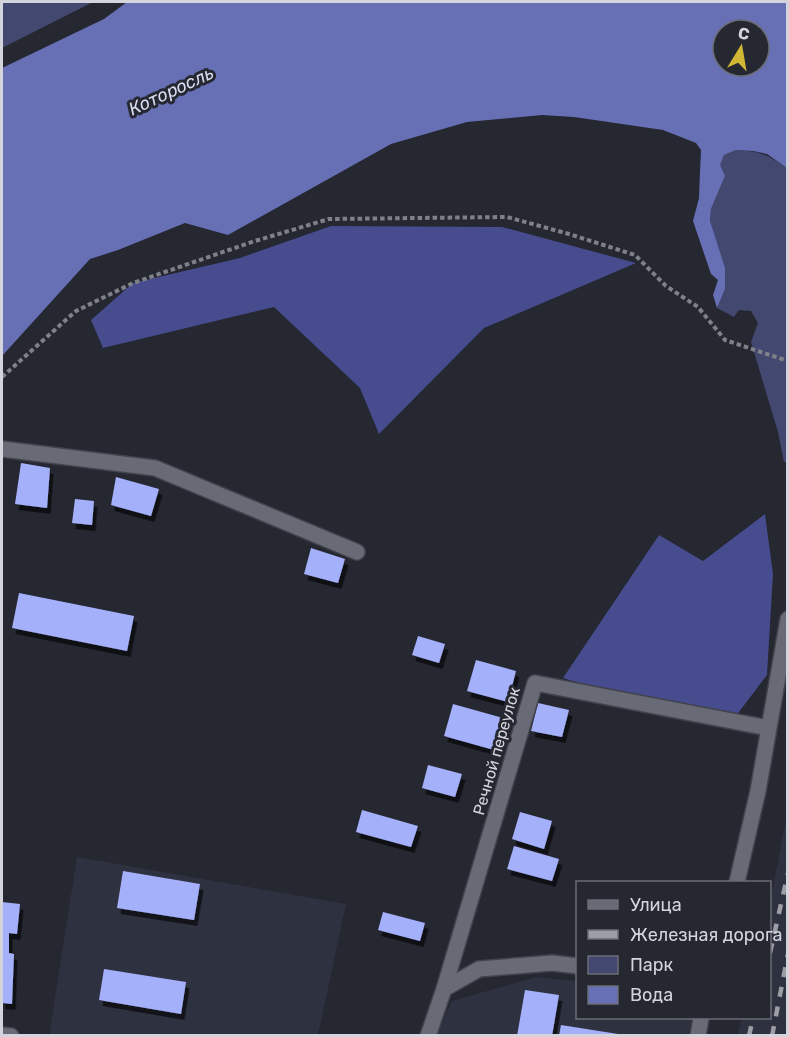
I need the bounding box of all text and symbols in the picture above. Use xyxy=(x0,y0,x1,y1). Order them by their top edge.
north arrow xyxy=(711,18,771,78)
text: С xyxy=(736,23,751,44)
water label: Которосль xyxy=(125,62,217,120)
street label: Речной переулок xyxy=(469,684,524,817)
legend xyxy=(576,881,771,1019)
text: Улица xyxy=(630,894,682,916)
text: Железная дорога xyxy=(630,924,783,946)
text: Парк xyxy=(630,954,674,976)
text: Вода xyxy=(630,984,673,1006)

